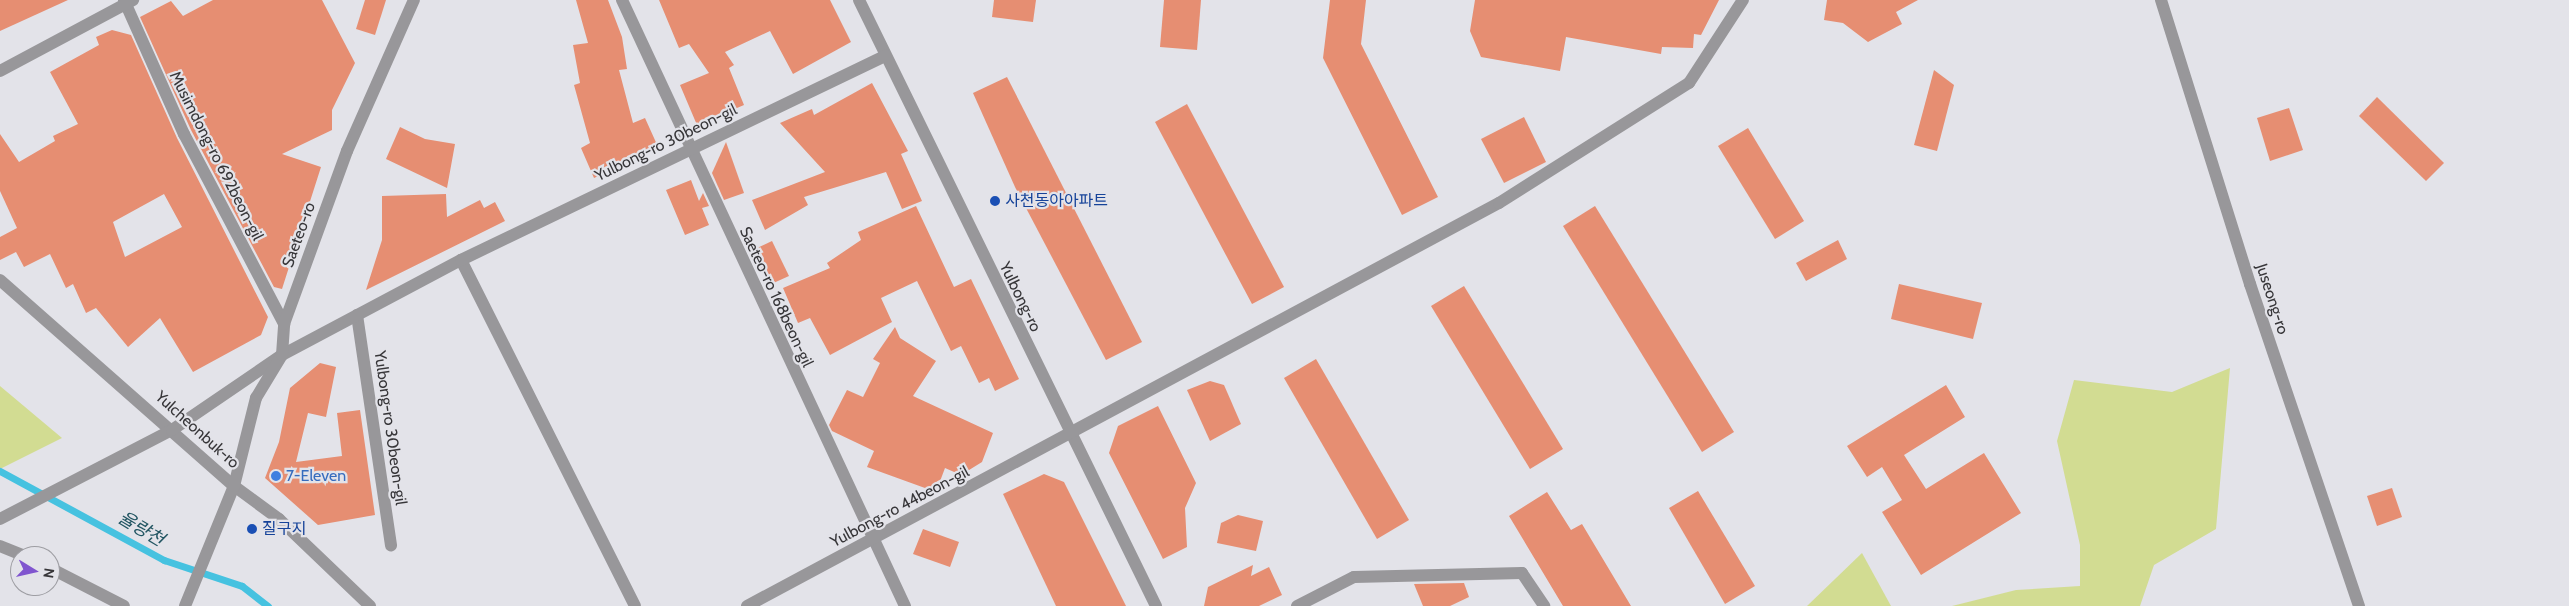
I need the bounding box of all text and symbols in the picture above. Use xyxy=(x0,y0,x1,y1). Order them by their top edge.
street label: Musimdong-ro 692beon-gil xyxy=(165,68,267,244)
street label: Yulbong-ro 30beon-gil xyxy=(592,100,740,186)
place label: 사천동아아파트 xyxy=(1005,191,1108,211)
marker: 사천동아아파트 xyxy=(989,195,1001,207)
street label: Saeteo-ro xyxy=(278,200,320,270)
street label: Saeteo-ro 168beon-gil xyxy=(735,224,817,370)
street label: Yulbong-ro xyxy=(995,259,1045,335)
street label: Juseong-ro xyxy=(2252,261,2292,337)
street label: Yulbong-ro 30beon-gil xyxy=(370,350,410,506)
street label: Yulcheonbuk-ro xyxy=(151,387,243,473)
street label: Yulbong-ro 44beon-gil xyxy=(827,462,973,552)
place label: 7-Eleven xyxy=(286,466,346,486)
marker: 7-Eleven xyxy=(270,470,282,482)
water label: 율량천 xyxy=(114,507,168,551)
place label: 질구지 xyxy=(262,519,306,539)
marker: 질구지 xyxy=(246,523,258,535)
north arrow xyxy=(10,546,60,596)
text: N xyxy=(39,567,58,579)

